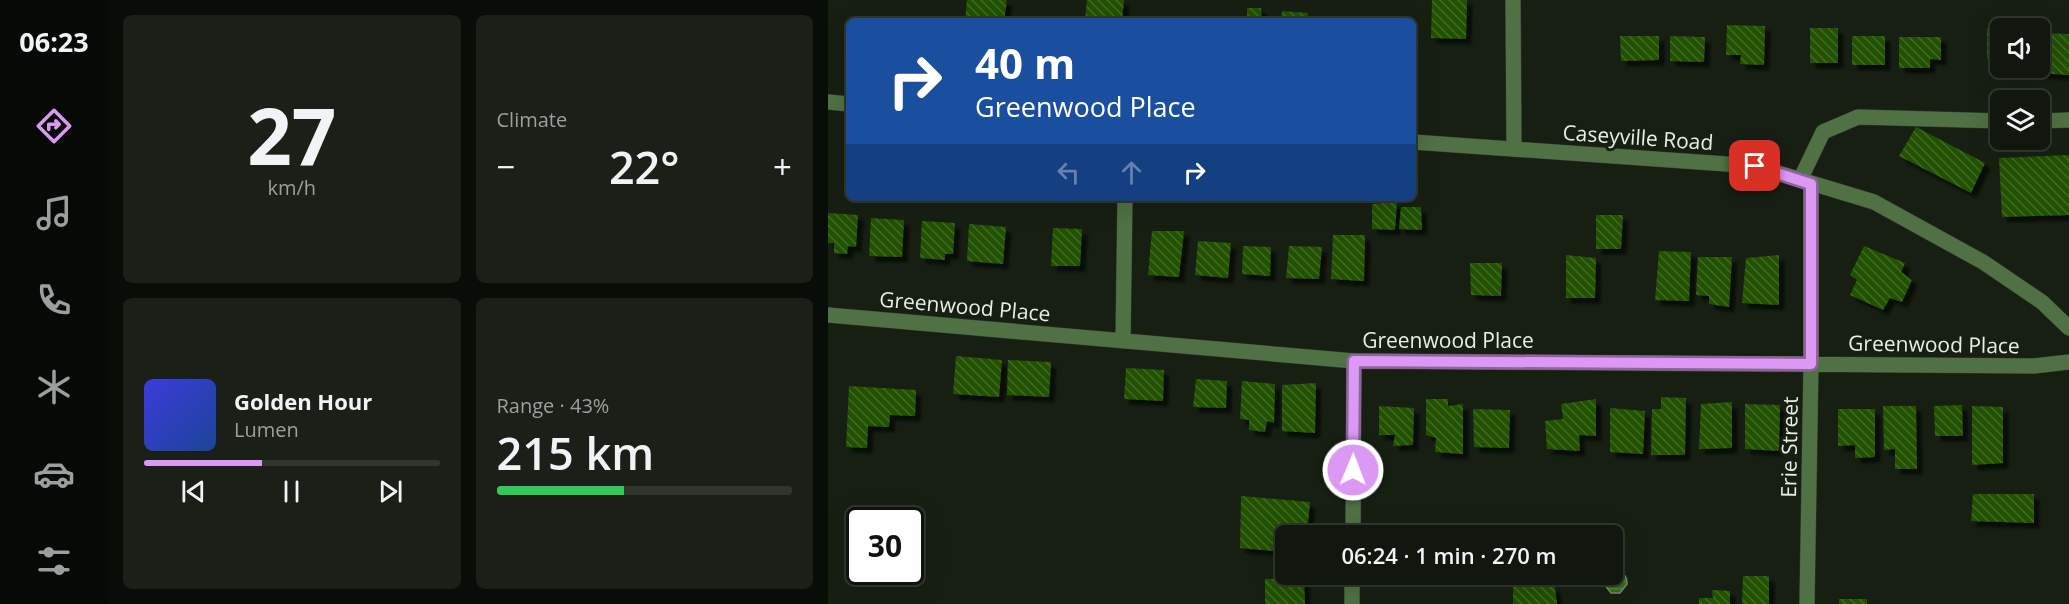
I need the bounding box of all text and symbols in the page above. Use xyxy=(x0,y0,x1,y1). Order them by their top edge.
map controls xyxy=(1990,18,2050,150)
button: sound xyxy=(1990,18,2050,78)
text: 06:23 xyxy=(19,23,89,60)
text: 40 m xyxy=(975,34,1075,91)
icon: right xyxy=(876,42,954,120)
text: 27 xyxy=(247,82,336,188)
text: Greenwood Place xyxy=(975,88,1196,125)
button: layers xyxy=(1990,90,2050,150)
icon: directions xyxy=(33,105,75,147)
text: Climate xyxy=(497,106,567,133)
street label: Caseyville Road xyxy=(1562,118,1714,156)
text: 22° xyxy=(609,136,680,197)
pin xyxy=(1729,140,1780,191)
text: − xyxy=(497,144,515,189)
text: + xyxy=(773,144,792,189)
icon: arrive xyxy=(1738,149,1771,182)
icon: left xyxy=(1052,156,1085,189)
icon: ahead xyxy=(1115,156,1148,189)
icon: right xyxy=(1178,156,1211,189)
text: km/h xyxy=(267,174,316,201)
icon: music xyxy=(33,192,75,234)
icon: phone xyxy=(33,279,75,321)
street label: Greenwood Place xyxy=(878,285,1052,327)
street label: Greenwood Place xyxy=(1362,326,1534,354)
street label: Greenwood Place xyxy=(1848,329,2020,359)
icon: climate xyxy=(33,366,75,408)
text: Golden Hour xyxy=(234,386,372,416)
text: Range · 43% xyxy=(497,392,609,419)
street label: Erie Street xyxy=(1774,396,1804,498)
text: Lumen xyxy=(234,416,299,443)
text: 215 km xyxy=(497,422,654,483)
position arrow xyxy=(1321,438,1385,502)
icon: car xyxy=(33,453,75,495)
icon: previous xyxy=(177,475,210,508)
icon: pause xyxy=(275,475,308,508)
icon: next xyxy=(374,475,407,508)
speed limit sign: 30 xyxy=(846,507,924,585)
icon: filters xyxy=(33,540,75,582)
text: 06:24 · 1 min · 270 m xyxy=(1341,540,1557,570)

